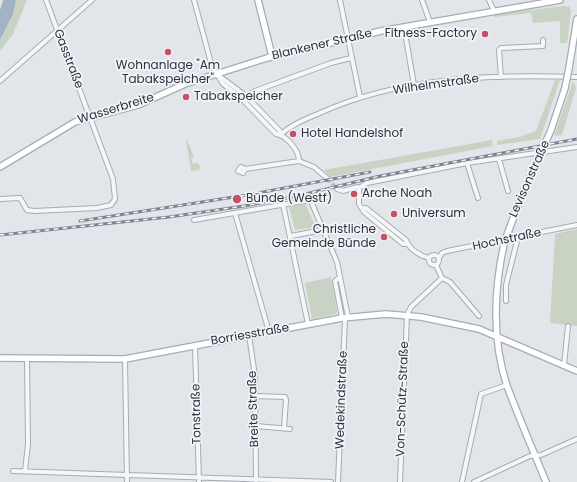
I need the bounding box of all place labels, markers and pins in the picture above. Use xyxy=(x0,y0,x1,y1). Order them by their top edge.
place label: Fitness-Factory xyxy=(385,27,477,41)
marker: Fitness-Factory xyxy=(480,29,490,39)
marker: Wohnanlage "Am Tabakspeicher" xyxy=(163,47,173,57)
place label: Wohnanlage "Am Tabakspeicher" xyxy=(116,59,220,87)
place label: Tabakspeicher xyxy=(194,90,283,104)
marker: Tabakspeicher xyxy=(181,92,191,102)
place label: Hotel Handelshof xyxy=(301,127,403,141)
marker: Hotel Handelshof xyxy=(288,129,298,139)
place label: Arche Noah xyxy=(362,187,432,201)
marker: Arche Noah xyxy=(349,189,359,199)
place label: Bünde (Westf) xyxy=(246,192,332,206)
marker: Bünde (Westf) xyxy=(231,193,243,205)
place label: Universum xyxy=(402,207,466,221)
marker: Universum xyxy=(389,209,399,219)
place label: Christliche Gemeinde Bünde xyxy=(272,223,376,251)
marker: Christliche Gemeinde Bünde xyxy=(379,232,389,242)

